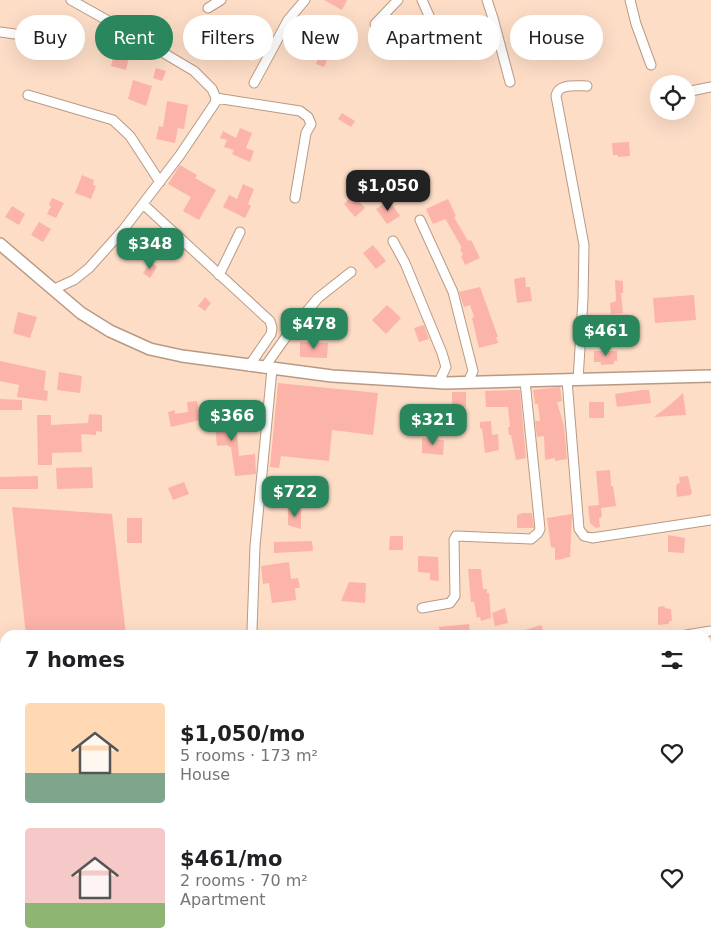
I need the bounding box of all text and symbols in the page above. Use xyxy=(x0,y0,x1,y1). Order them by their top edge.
chip: Buy xyxy=(15,15,85,60)
chip: Rent xyxy=(95,15,173,60)
chip: Filters xyxy=(183,15,273,60)
chip: New xyxy=(283,15,358,60)
chip: Apartment xyxy=(368,15,500,60)
chip: House xyxy=(510,15,603,60)
map controls xyxy=(650,75,695,120)
button: locate xyxy=(650,75,695,120)
pin: $1,050 xyxy=(347,170,429,212)
text: $1,050 xyxy=(357,176,419,195)
pin: $348 xyxy=(120,228,180,270)
text: $348 xyxy=(128,234,172,253)
pin: $478 xyxy=(284,308,344,350)
text: $478 xyxy=(292,314,336,333)
pin: $461 xyxy=(576,314,636,357)
text: $461 xyxy=(584,321,628,340)
pin: $366 xyxy=(202,400,262,442)
pin: $321 xyxy=(403,404,463,446)
text: $366 xyxy=(210,406,254,425)
text: $321 xyxy=(411,410,455,429)
pin: $722 xyxy=(265,476,325,518)
text: $722 xyxy=(273,482,317,501)
icon: filters xyxy=(658,646,686,674)
text: 7 homes xyxy=(25,648,125,672)
text: $1,050/mo xyxy=(180,722,305,746)
icon: home xyxy=(65,723,125,783)
icon: heart xyxy=(658,739,686,767)
text: 5 rooms · 173 m² xyxy=(180,746,318,765)
text: House xyxy=(180,765,230,784)
text: $461/mo xyxy=(180,847,282,871)
icon: home xyxy=(65,848,125,908)
icon: heart xyxy=(658,864,686,892)
text: 2 rooms · 70 m² xyxy=(180,871,308,890)
text: Apartment xyxy=(180,890,266,909)

